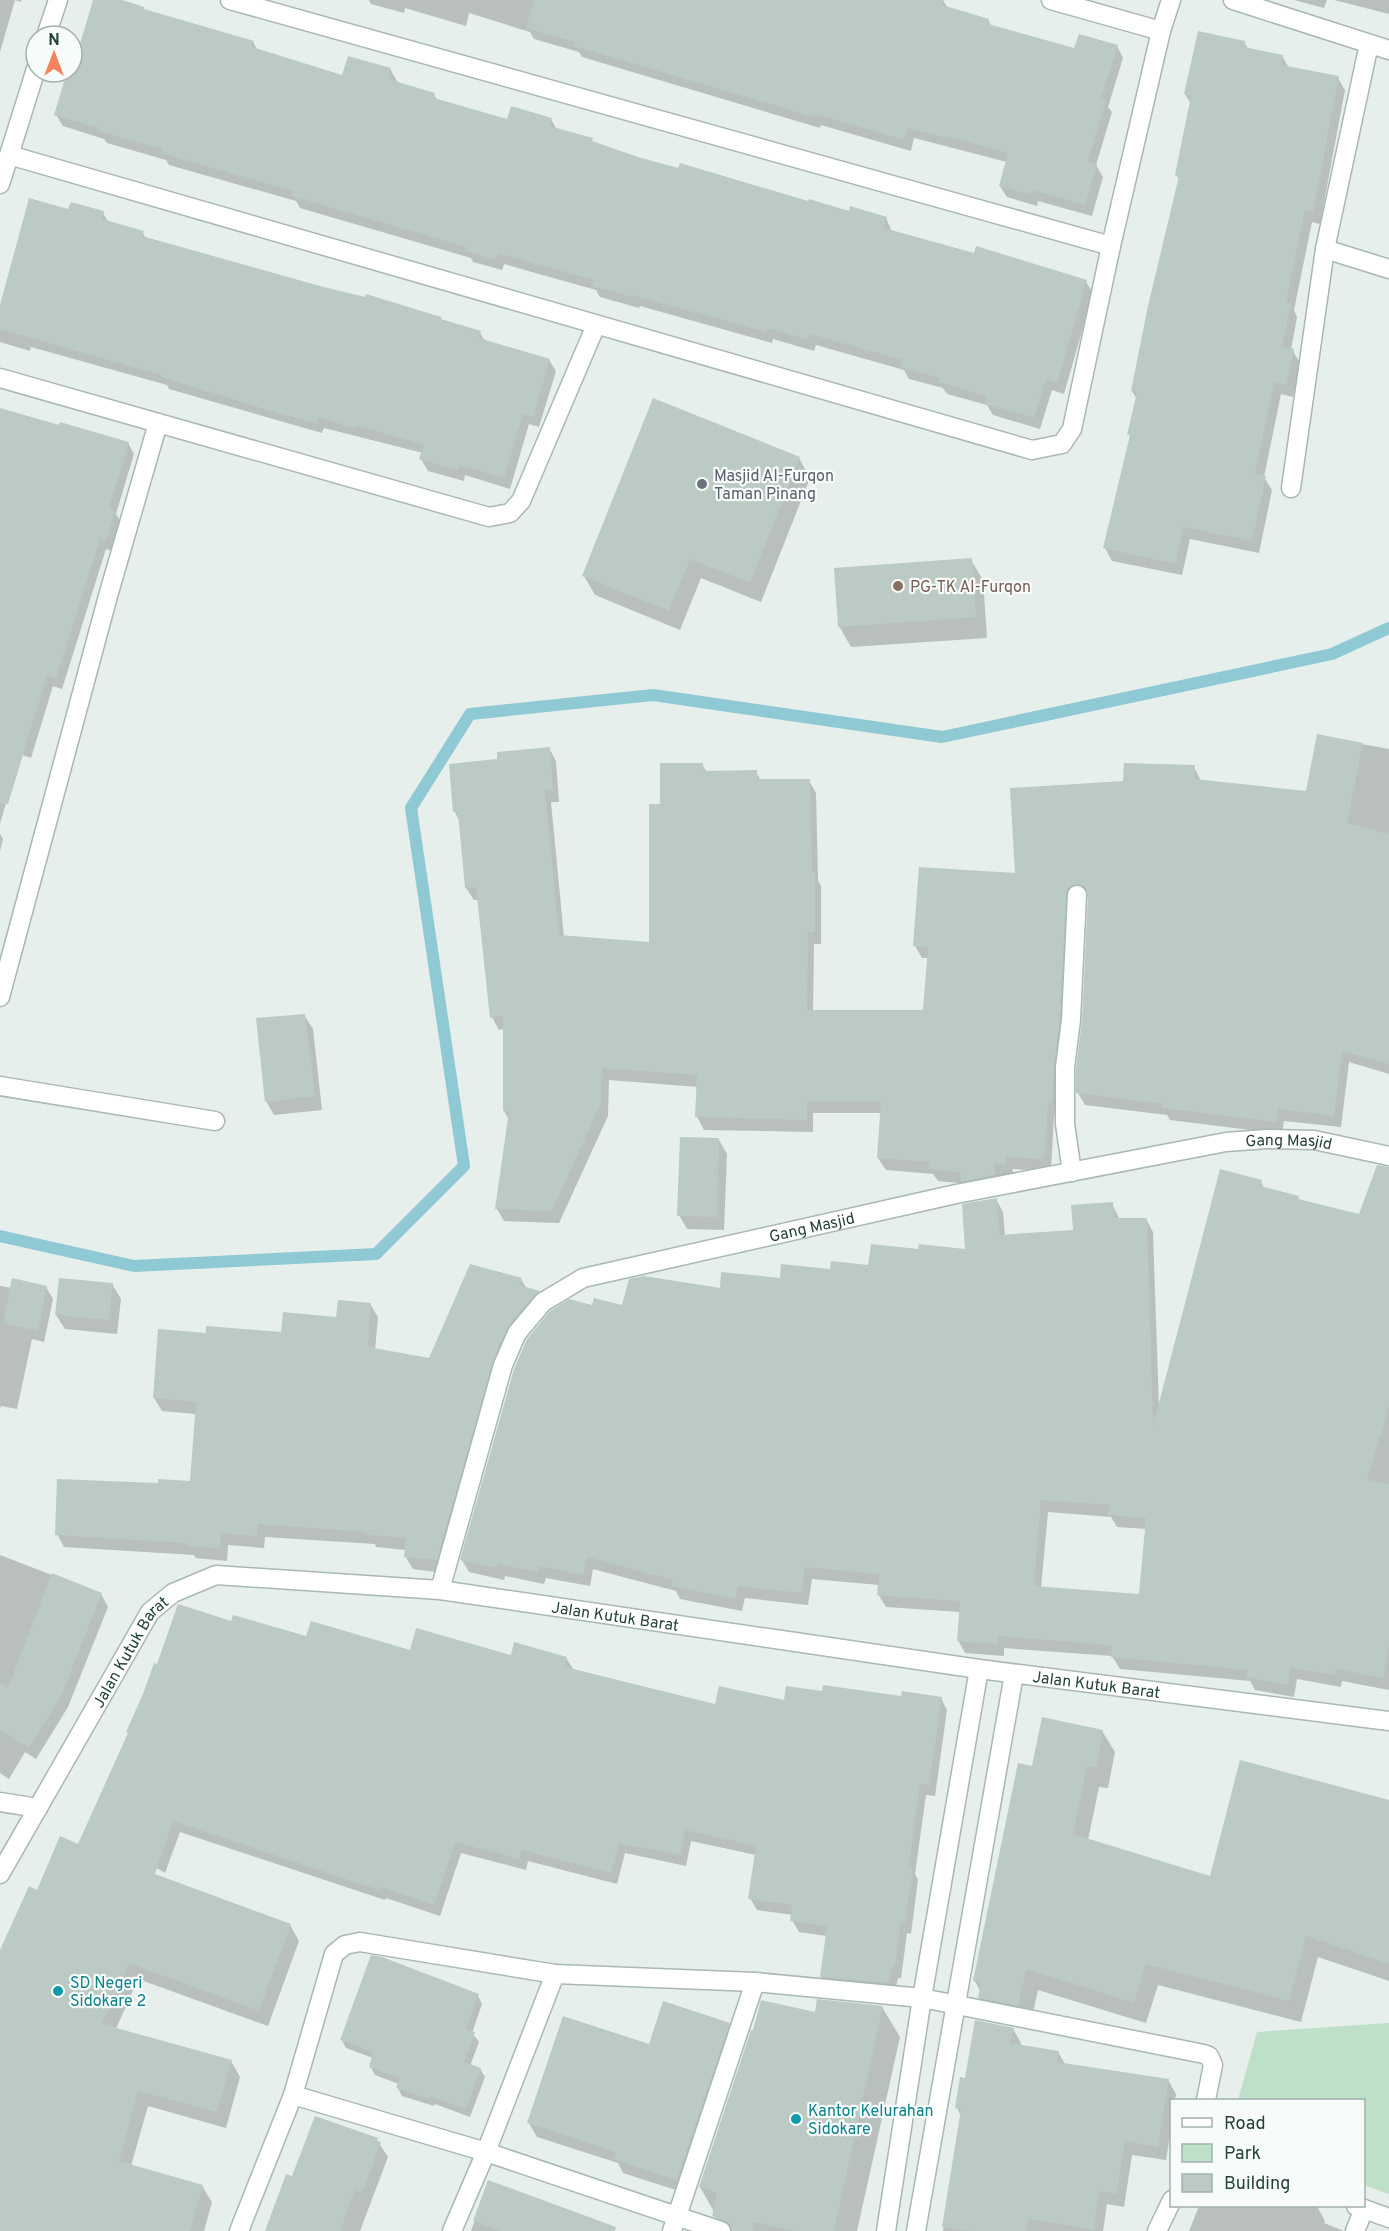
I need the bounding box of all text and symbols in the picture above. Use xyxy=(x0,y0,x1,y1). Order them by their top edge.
north arrow xyxy=(24,24,84,84)
text: N xyxy=(48,31,60,51)
place label: Masjid Al-Furqon Taman Pinang xyxy=(714,467,834,505)
marker: Masjid Al-Furqon Taman Pinang xyxy=(695,477,709,491)
place label: PG-TK Al-Furqon xyxy=(910,578,1031,598)
marker: PG-TK Al-Furqon xyxy=(891,579,905,593)
street label: Gang Masjid xyxy=(1245,1131,1334,1156)
street label: Gang Masjid xyxy=(767,1209,857,1248)
street label: Jalan Kutuk Barat xyxy=(89,1593,173,1712)
street label: Jalan Kutuk Barat xyxy=(550,1598,680,1637)
street label: Jalan Kutuk Barat xyxy=(1031,1668,1161,1704)
place label: SD Negeri Sidokare 2 xyxy=(70,1974,146,2012)
marker: SD Negeri Sidokare 2 xyxy=(51,1984,65,1998)
legend xyxy=(1170,2099,1365,2207)
place label: Kantor Kelurahan Sidokare xyxy=(808,2102,934,2140)
marker: Kantor Kelurahan Sidokare xyxy=(789,2112,803,2126)
text: Road xyxy=(1224,2113,1266,2136)
text: Park xyxy=(1224,2143,1261,2166)
text: Building xyxy=(1224,2173,1290,2196)

